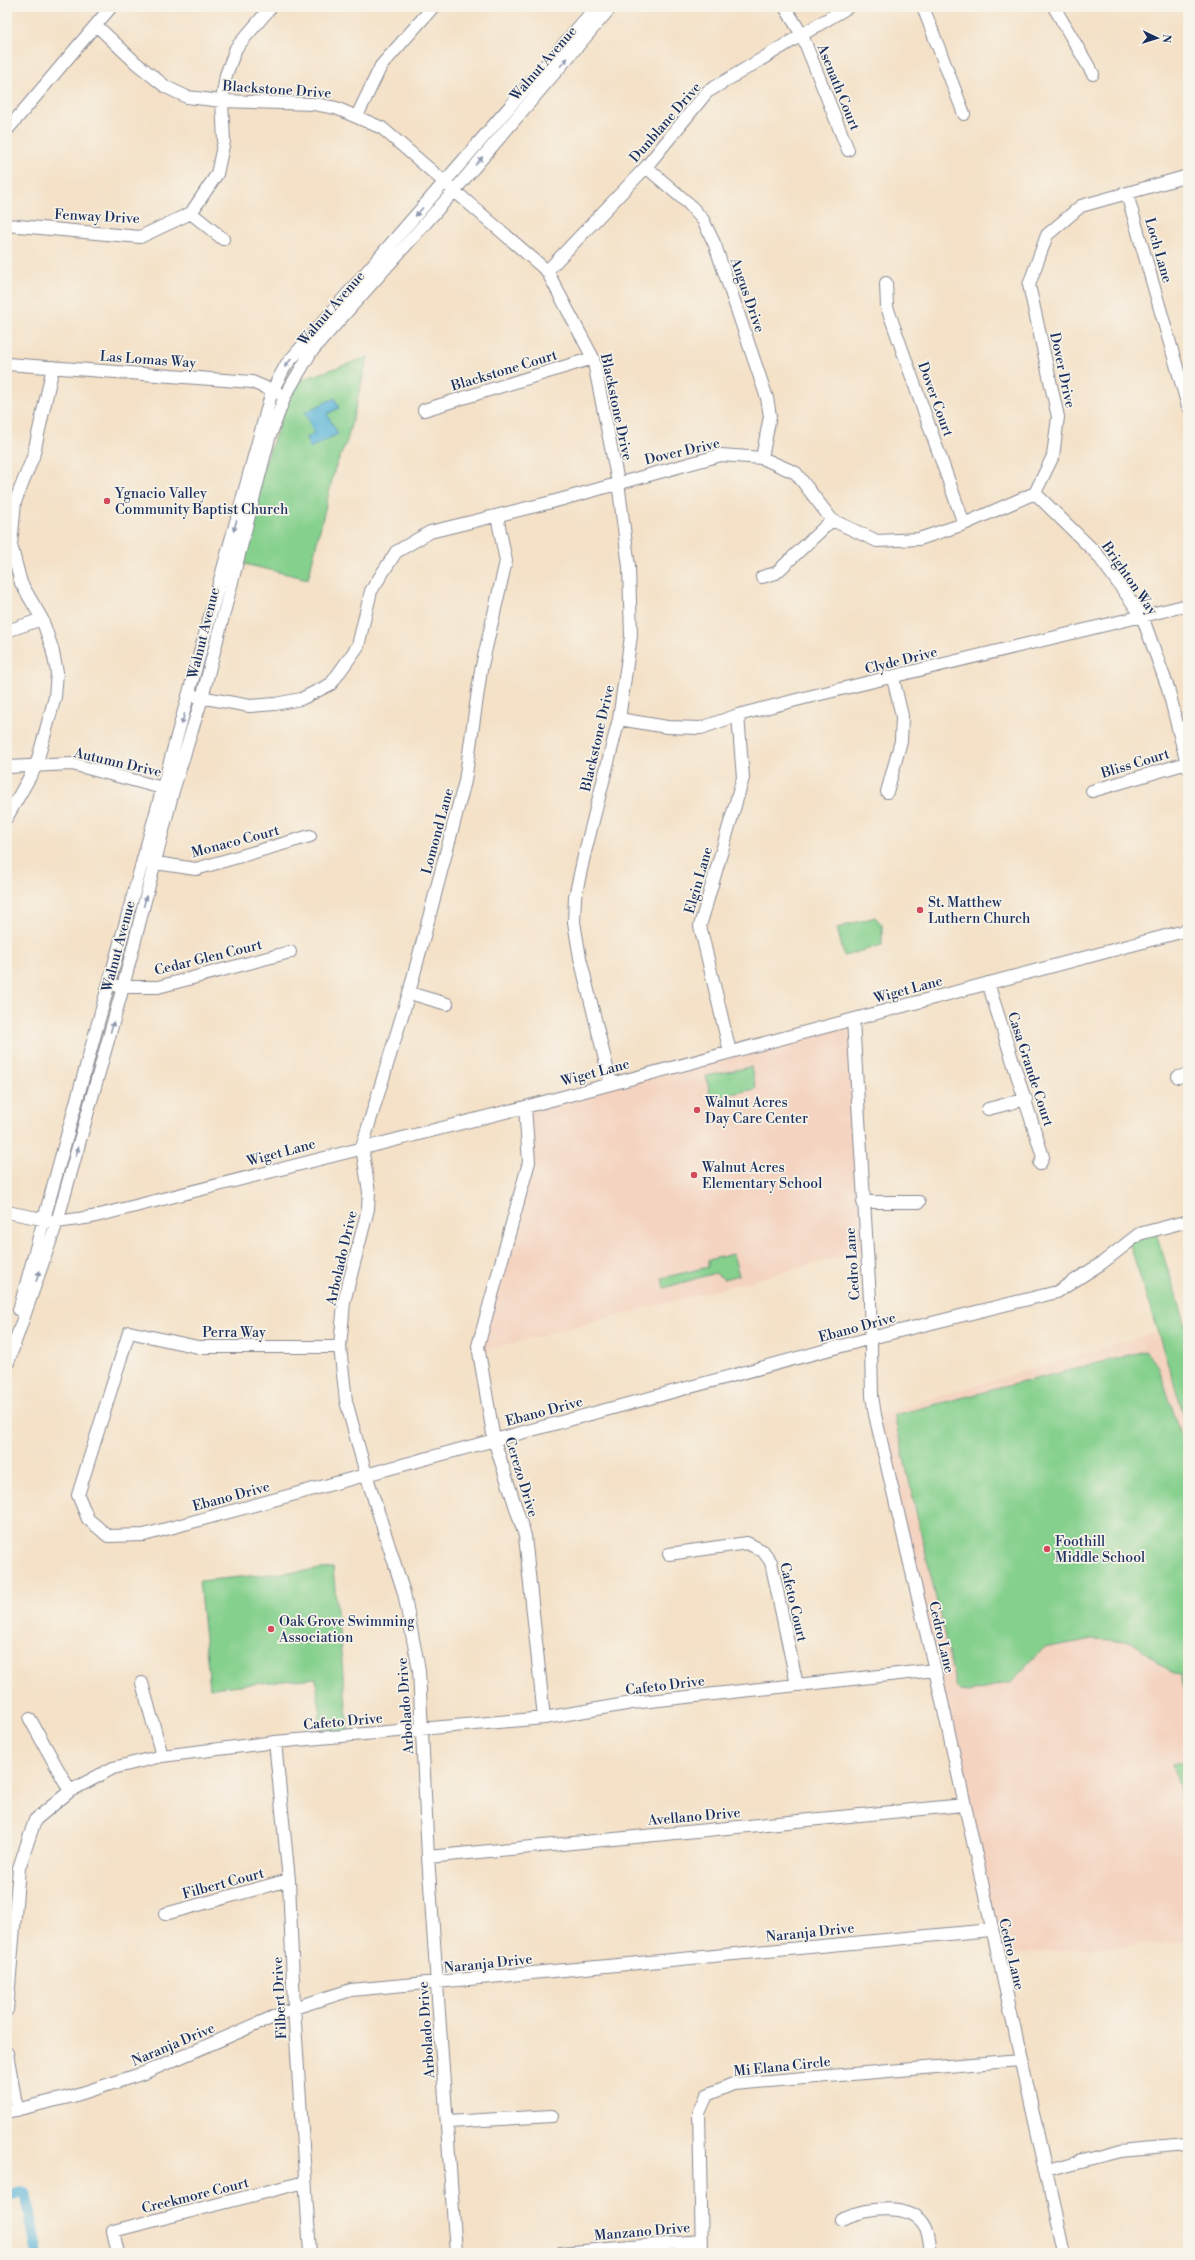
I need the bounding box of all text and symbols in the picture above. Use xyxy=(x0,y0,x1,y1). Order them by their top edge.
north arrow xyxy=(1137,18,1177,58)
street label: Walnut Avenue xyxy=(506,23,581,106)
text: N xyxy=(1159,34,1173,44)
street label: Asenath Court xyxy=(812,41,864,133)
one-way arrow xyxy=(559,57,568,67)
street label: Blackstone Drive xyxy=(221,77,332,103)
street label: Dunblane Drive xyxy=(626,79,705,166)
one-way arrow xyxy=(475,156,484,166)
street label: Fenway Drive xyxy=(54,206,140,228)
one-way arrow xyxy=(415,207,424,217)
street label: Loch Lane xyxy=(1140,216,1176,285)
street label: Angus Drive xyxy=(726,255,768,335)
street label: Walnut Avenue xyxy=(294,268,369,351)
street label: Dover Drive xyxy=(1045,331,1079,410)
street label: Blackstone Court xyxy=(448,346,560,396)
street label: Las Lomas Way xyxy=(99,348,197,372)
street label: Blackstone Drive xyxy=(596,351,636,462)
one-way arrow xyxy=(284,358,293,369)
street label: Dover Court xyxy=(913,360,957,439)
street label: Dover Drive xyxy=(643,435,722,469)
place label: Ygnacio Valley Community Baptist Church xyxy=(114,485,289,519)
marker: Ygnacio Valley Community Baptist Church xyxy=(102,496,112,506)
one-way arrow xyxy=(232,520,238,532)
street label: Brighton Way xyxy=(1097,537,1161,619)
street label: Walnut Avenue xyxy=(184,586,224,682)
street label: Clyde Drive xyxy=(863,643,939,679)
street label: Blackstone Drive xyxy=(577,683,619,794)
one-way arrow xyxy=(180,713,186,725)
street label: Autumn Drive xyxy=(71,744,163,782)
street label: Bliss Court xyxy=(1098,745,1172,783)
street label: Lomond Lane xyxy=(418,786,458,876)
street label: Monaco Court xyxy=(189,822,281,862)
street label: Elgin Lane xyxy=(681,845,717,916)
place label: St. Matthew Luthern Church xyxy=(928,894,1031,928)
one-way arrow xyxy=(143,895,149,907)
street label: Walnut Avenue xyxy=(98,899,140,995)
marker: St. Matthew Luthern Church xyxy=(915,905,925,915)
street label: Cedar Glen Court xyxy=(153,936,264,980)
street label: Wiget Lane xyxy=(871,972,945,1008)
street label: Casa Grande Court xyxy=(1003,1010,1057,1129)
one-way arrow xyxy=(109,1020,115,1032)
street label: Wiget Lane xyxy=(558,1055,632,1091)
place label: Walnut Acres Day Care Center xyxy=(704,1094,808,1128)
marker: Walnut Acres Day Care Center xyxy=(692,1105,702,1115)
street label: Wiget Lane xyxy=(244,1135,318,1171)
one-way arrow xyxy=(74,1145,80,1157)
place label: Walnut Acres Elementary School xyxy=(701,1159,822,1193)
marker: Walnut Acres Elementary School xyxy=(689,1170,699,1180)
street label: Arbolado Drive xyxy=(322,1209,362,1308)
street label: Cedro Lane xyxy=(841,1227,865,1301)
one-way arrow xyxy=(35,1269,41,1281)
street label: Ebano Drive xyxy=(817,1309,898,1347)
street label: Perra Way xyxy=(202,1324,266,1342)
street label: Ebano Drive xyxy=(504,1393,585,1431)
street label: Cerezo Drive xyxy=(500,1435,542,1520)
street label: Ebano Drive xyxy=(191,1478,272,1516)
place label: Foothill Middle School xyxy=(1055,1533,1145,1567)
marker: Foothill Middle School xyxy=(1042,1544,1052,1554)
street label: Cafeto Court xyxy=(775,1561,811,1644)
street label: Cedro Lane xyxy=(924,1600,958,1675)
place label: Oak Grove Swimming Association xyxy=(278,1613,415,1647)
marker: Oak Grove Swimming Association xyxy=(266,1624,276,1634)
street label: Arbolado Drive xyxy=(394,1657,418,1756)
street label: Cafeto Drive xyxy=(624,1672,706,1700)
street label: Cafeto Drive xyxy=(303,1710,384,1734)
street label: Avellano Drive xyxy=(646,1804,741,1830)
street label: Filbert Court xyxy=(180,1864,266,1904)
street label: Cedro Lane xyxy=(994,1917,1028,1992)
street label: Naranja Drive xyxy=(765,1919,855,1947)
street label: Naranja Drive xyxy=(443,1950,533,1978)
street label: Filbert Drive xyxy=(269,1956,291,2040)
street label: Arbolado Drive xyxy=(415,1981,439,2080)
street label: Naranja Drive xyxy=(129,2019,218,2071)
street label: Mi Elana Circle xyxy=(733,2053,831,2081)
street label: Creekmore Court xyxy=(140,2174,251,2218)
street label: Manzano Drive xyxy=(593,2219,691,2245)

